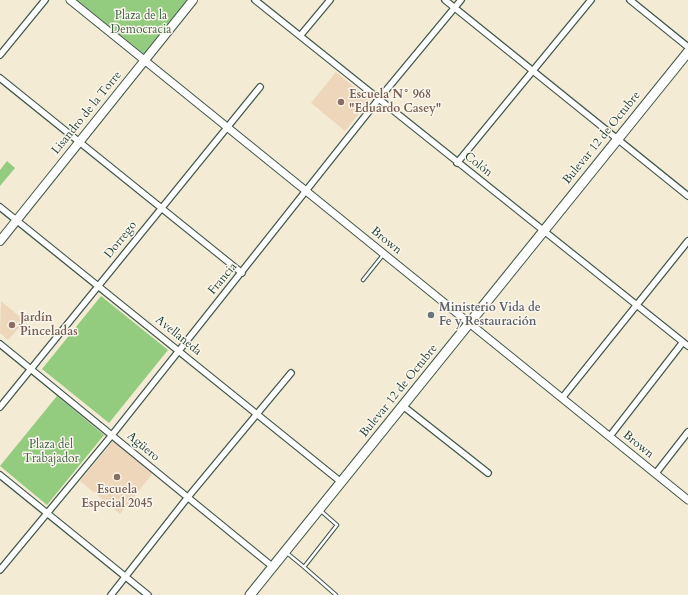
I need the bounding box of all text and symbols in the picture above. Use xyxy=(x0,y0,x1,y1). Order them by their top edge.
park label: Plaza de la Democracia xyxy=(111,9,171,37)
street label: Lisandro de la Torre xyxy=(49,68,125,158)
place label: Escuela N° 968 "Eduardo Casey" xyxy=(349,88,441,116)
street label: Bulevar 12 de Octubre xyxy=(560,89,644,187)
marker: Escuela N° 968 "Eduardo Casey" xyxy=(336,97,346,107)
street label: Colón xyxy=(461,149,495,181)
street label: Dorrego xyxy=(102,219,140,261)
street label: Brown xyxy=(368,224,404,258)
street label: Francia xyxy=(206,260,240,298)
place label: Ministerio Vida de Fe y Restauración xyxy=(439,301,541,329)
marker: Ministerio Vida de Fe y Restauración xyxy=(426,310,436,320)
place label: Jardín Pinceladas xyxy=(20,311,78,339)
street label: Avellaneda xyxy=(152,313,204,359)
marker: Jardín Pinceladas xyxy=(7,320,17,330)
street label: Bulevar 12 de Octubre xyxy=(357,342,441,440)
street label: Brown xyxy=(620,428,656,462)
street label: Agüero xyxy=(124,429,162,465)
park label: Plaza del Trabajador xyxy=(23,438,79,466)
marker: Escuela Especial 2045 xyxy=(112,472,122,482)
place label: Escuela Especial 2045 xyxy=(81,483,153,511)

